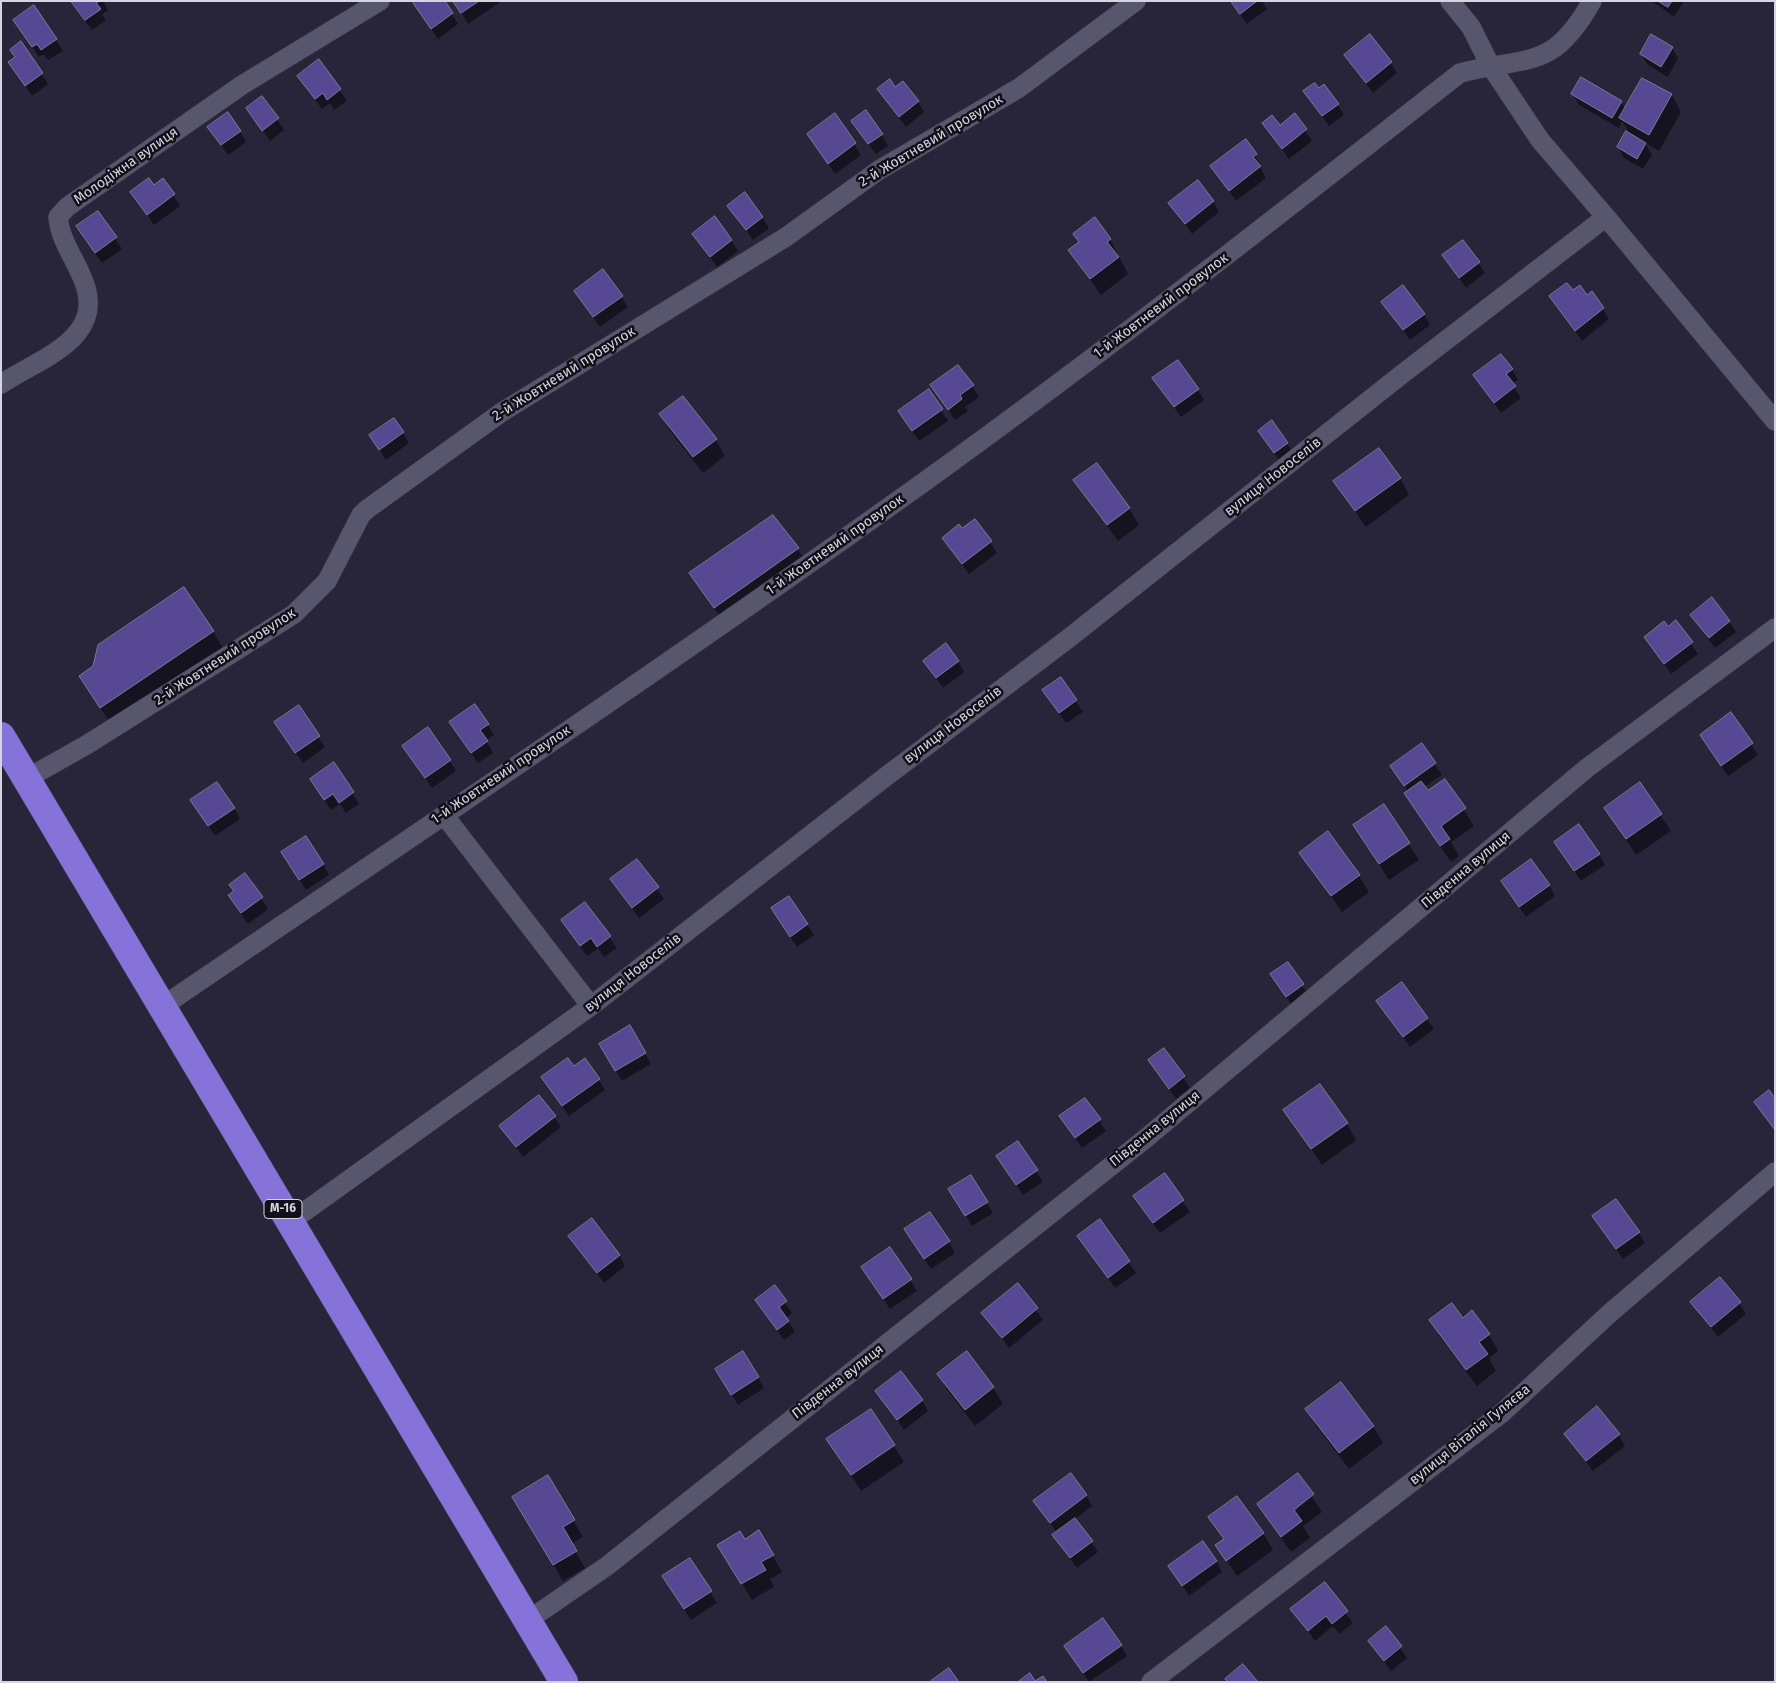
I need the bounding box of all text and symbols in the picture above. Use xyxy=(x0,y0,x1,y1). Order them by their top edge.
street label: 2-й Жовтневий провулок xyxy=(856,91,1006,191)
street label: Молодіжна вулиця xyxy=(71,124,181,208)
street label: 1-й Жовтневий провулок xyxy=(1090,250,1232,362)
street label: 2-й Жовтневий провулок xyxy=(490,323,638,425)
street label: вулиця Новоселів xyxy=(1221,434,1325,520)
street label: 1-й Жовтневий провулок xyxy=(763,491,907,599)
street label: 2-й Жовтневий провулок xyxy=(151,605,299,709)
street label: вулиця Новоселів xyxy=(901,683,1005,767)
street label: 1-й Жовтневий провулок xyxy=(428,722,574,828)
street label: Південна вулиця xyxy=(1418,828,1514,912)
street label: вулиця Новоселів xyxy=(581,930,685,1016)
street label: Південна вулиця xyxy=(1106,1087,1204,1171)
road number: М-16 xyxy=(264,1200,302,1218)
street label: Південна вулиця xyxy=(789,1341,887,1423)
street label: вулиця Віталія Гуляєва xyxy=(1406,1381,1534,1489)

